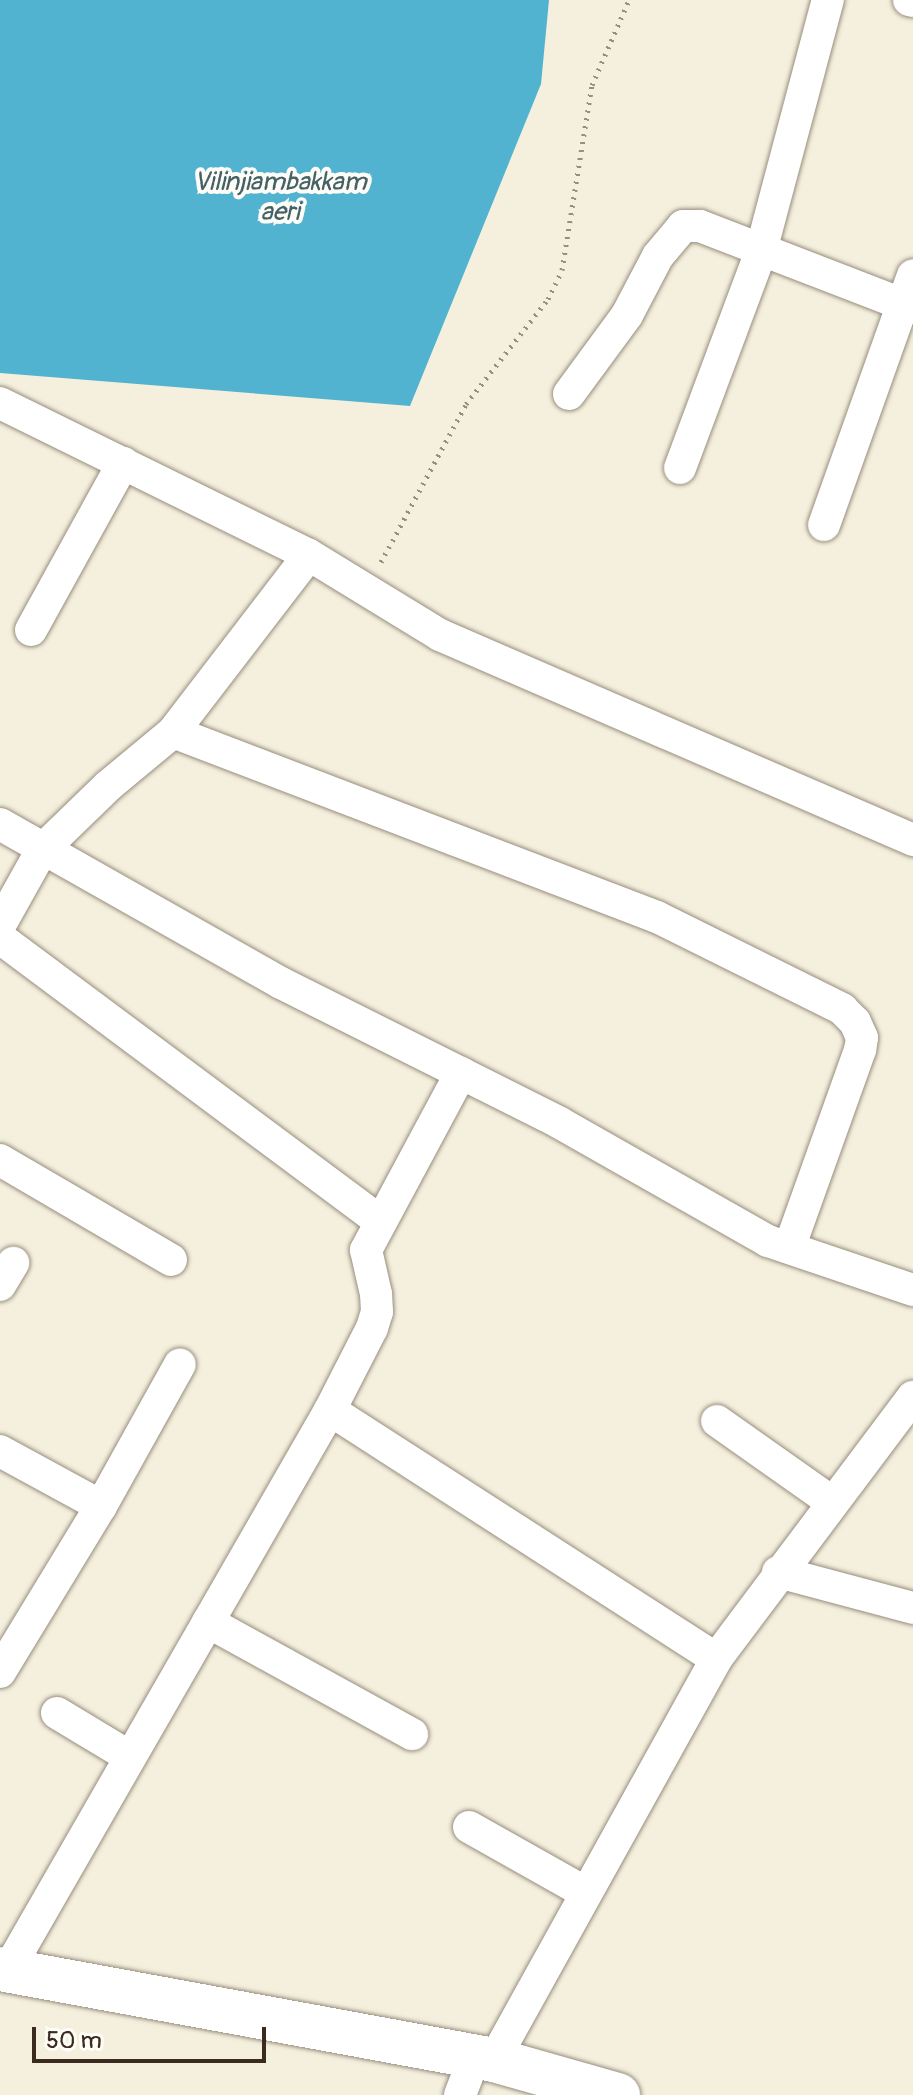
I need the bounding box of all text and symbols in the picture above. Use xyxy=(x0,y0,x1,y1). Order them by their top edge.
water label: Vilinjiambakkam aeri xyxy=(194,167,366,228)
scale bar xyxy=(36,2011,270,2061)
text: 50 m xyxy=(46,2026,102,2055)

